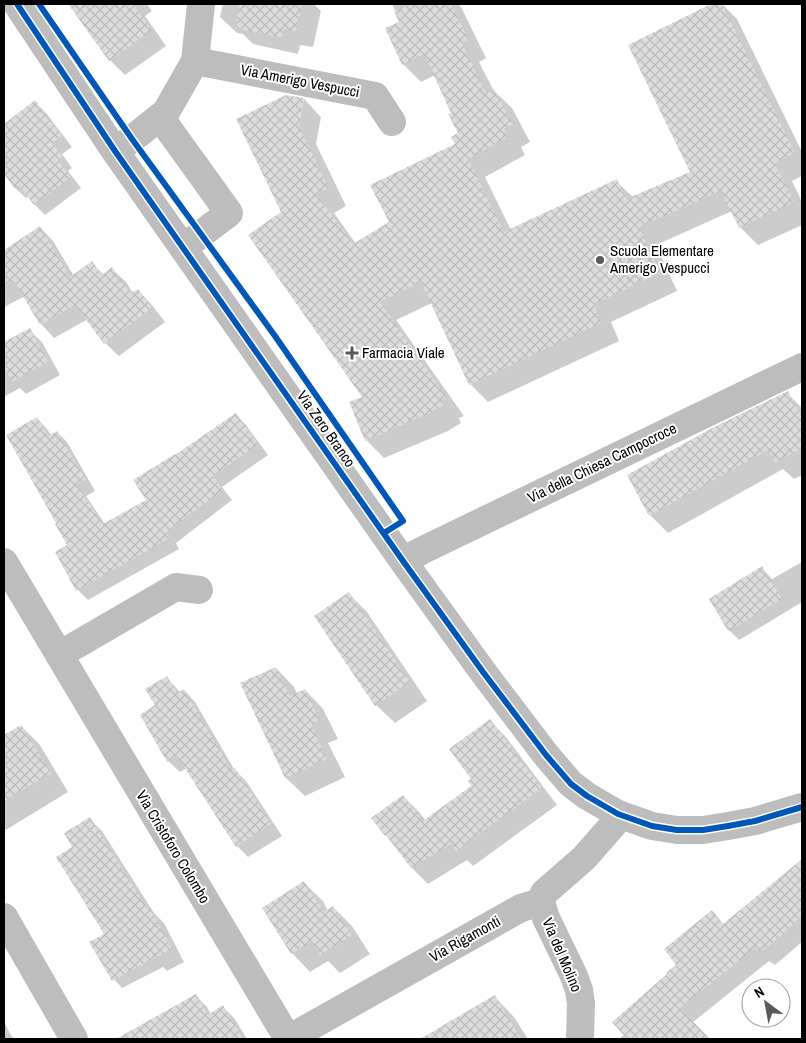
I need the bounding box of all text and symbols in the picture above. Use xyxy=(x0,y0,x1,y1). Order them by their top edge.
street label: Via Amerigo Vespucci xyxy=(239,59,361,102)
place label: Scuola Elementare Amerigo Vespucci xyxy=(609,240,714,278)
marker: Scuola Elementare Amerigo Vespucci xyxy=(594,254,606,266)
place label: Farmacia Viale xyxy=(362,342,445,363)
marker: Farmacia Viale xyxy=(346,347,358,359)
street label: Via Zero Branco xyxy=(292,386,361,471)
street label: Via della Chiesa Campocroce xyxy=(524,417,680,508)
street label: Via Cristoforo Colombo xyxy=(131,786,216,907)
street label: Via Rigamonti xyxy=(425,910,504,967)
street label: Via del Molino xyxy=(537,915,588,995)
north arrow xyxy=(741,978,791,1028)
text: N xyxy=(751,982,767,1002)

